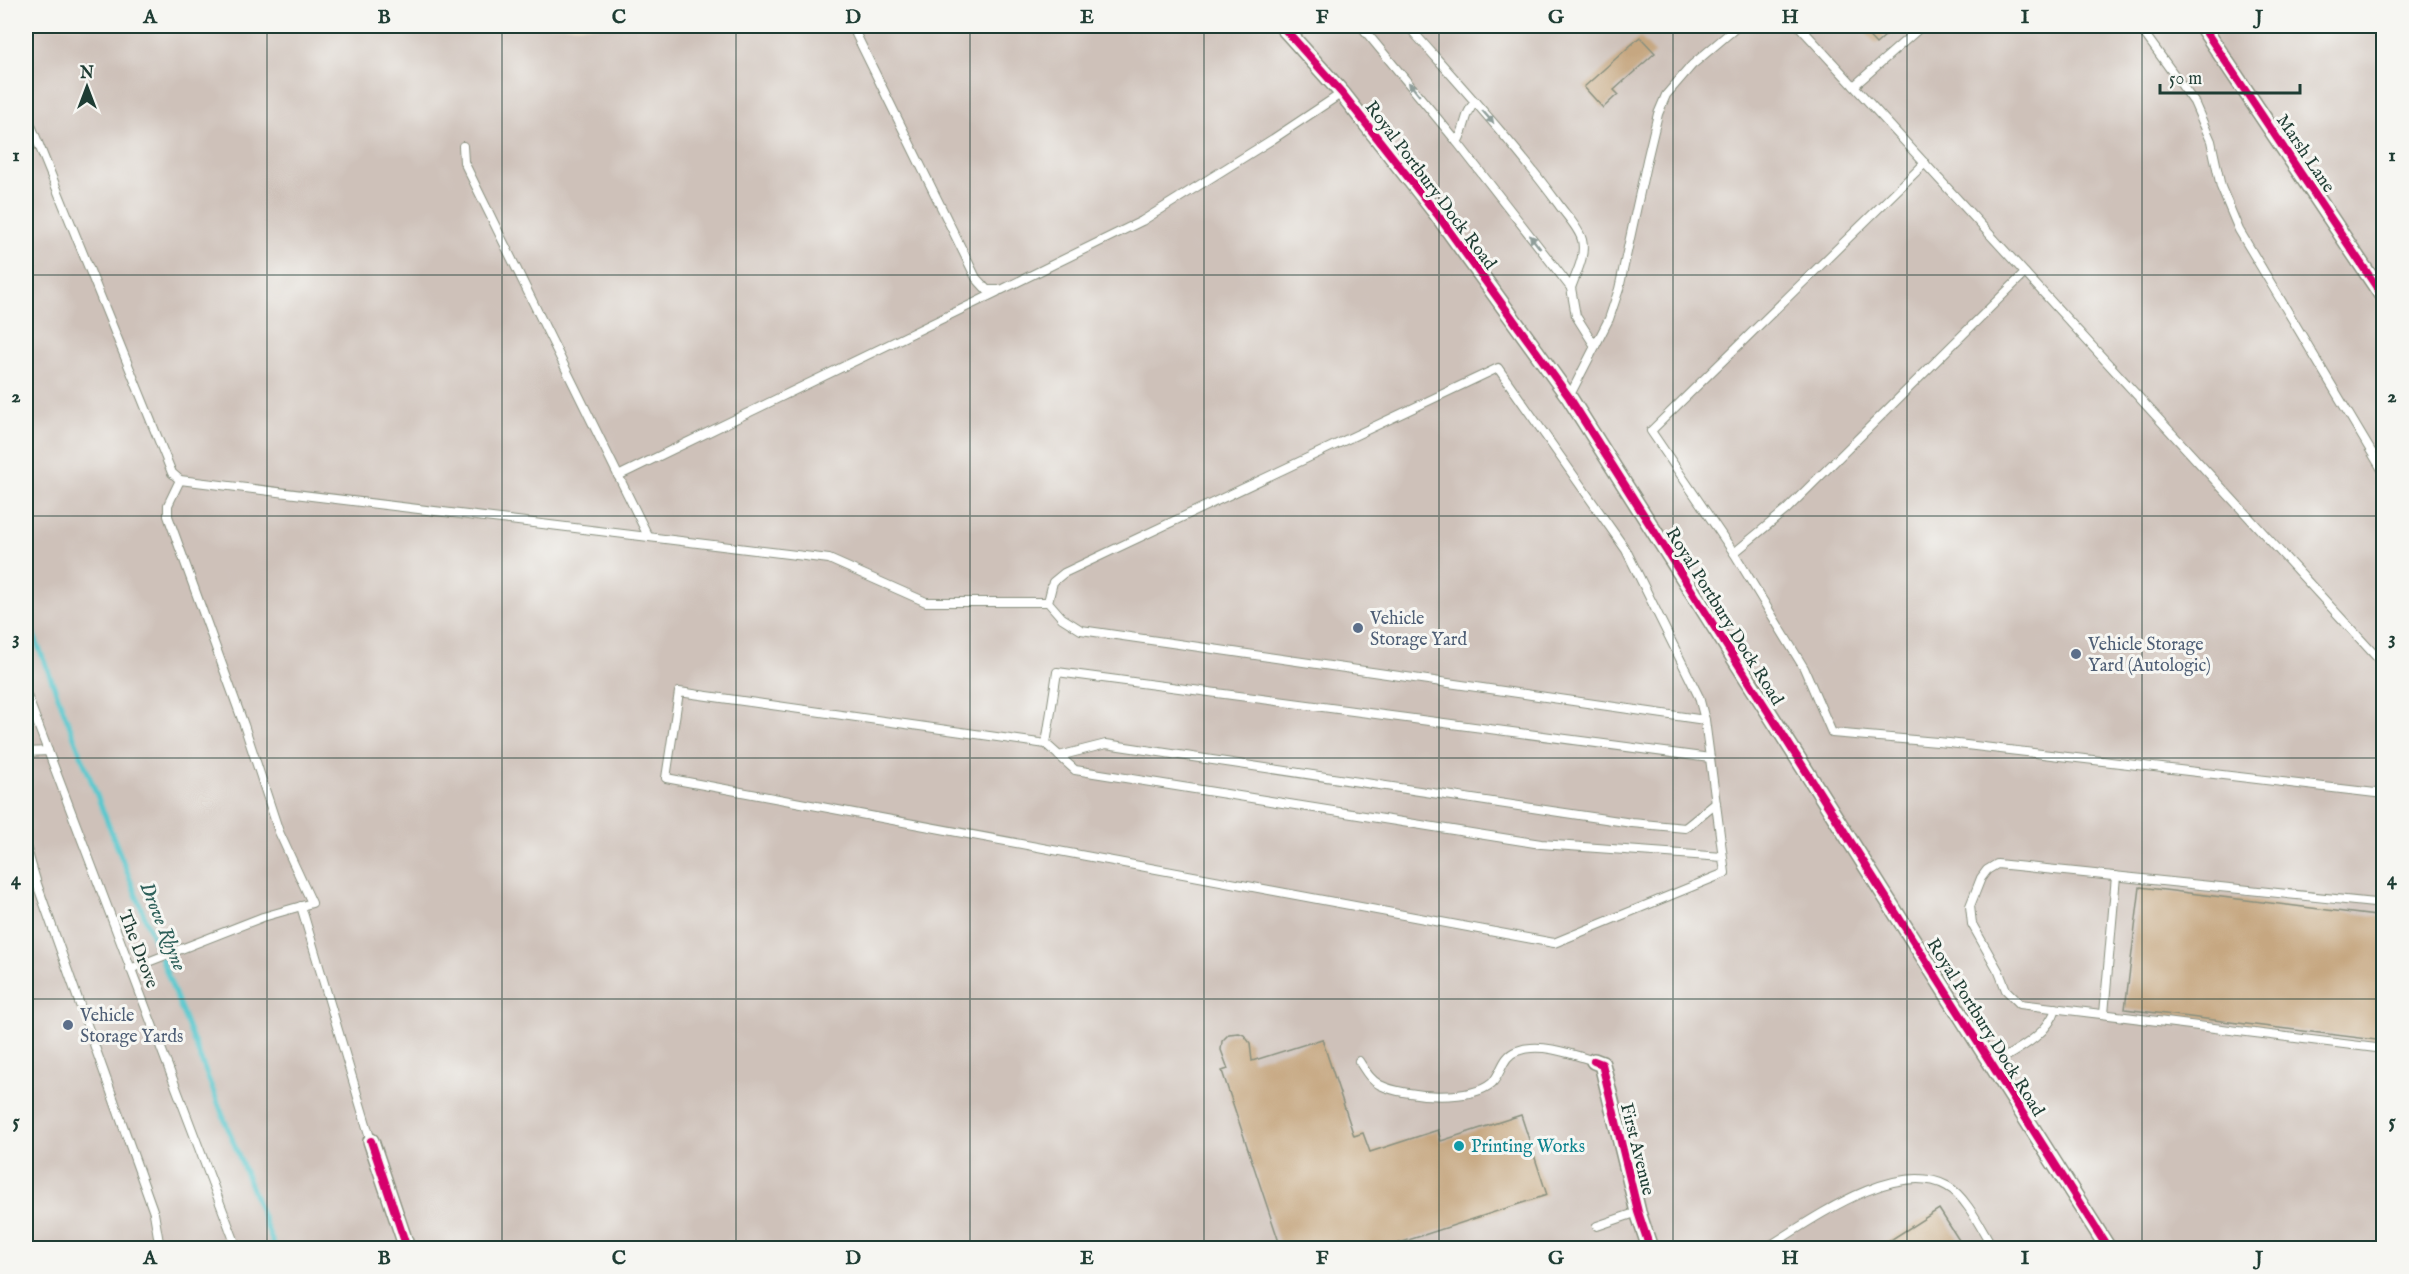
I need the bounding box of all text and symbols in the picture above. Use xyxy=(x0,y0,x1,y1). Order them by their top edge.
text: A xyxy=(142,5,158,30)
text: B xyxy=(377,5,391,30)
text: C xyxy=(612,5,626,30)
text: D xyxy=(845,5,861,30)
text: E xyxy=(1080,5,1094,30)
text: F xyxy=(1316,5,1329,30)
text: G xyxy=(1548,5,1565,30)
text: H xyxy=(1781,5,1799,30)
text: I xyxy=(2021,5,2030,30)
text: J xyxy=(2252,5,2264,30)
north arrow xyxy=(57,57,117,117)
scale bar xyxy=(2160,57,2300,95)
text: N xyxy=(79,64,94,84)
text: 50 m xyxy=(2169,68,2202,91)
one-way arrow xyxy=(1407,81,1420,97)
street label: Royal Portbury Dock Road xyxy=(1359,97,1501,275)
one-way arrow xyxy=(1481,109,1494,124)
street label: Marsh Lane xyxy=(2270,110,2339,197)
text: 1 xyxy=(12,143,20,168)
text: 1 xyxy=(2388,143,2396,168)
one-way arrow xyxy=(1529,234,1541,249)
text: 2 xyxy=(11,384,21,409)
text: 2 xyxy=(2387,384,2397,409)
street label: Royal Portbury Dock Road xyxy=(1660,524,1788,710)
place label: Vehicle Storage Yard xyxy=(1369,608,1467,652)
marker: Vehicle Storage Yard xyxy=(1351,621,1365,635)
text: 3 xyxy=(12,626,20,651)
text: 3 xyxy=(2388,626,2396,651)
place label: Vehicle Storage Yard (Autologic) xyxy=(2087,634,2211,678)
marker: Vehicle Storage Yard (Autologic) xyxy=(2069,647,2083,661)
text: 4 xyxy=(11,867,22,892)
text: 4 xyxy=(2387,867,2398,892)
water label: Drove Rhyne xyxy=(133,878,192,975)
street label: The Drove xyxy=(112,907,163,992)
street label: Royal Portbury Dock Road xyxy=(1921,935,2049,1121)
place label: Vehicle Storage Yards xyxy=(79,1005,183,1049)
marker: Vehicle Storage Yards xyxy=(61,1018,75,1032)
street label: First Avenue xyxy=(1614,1101,1659,1198)
text: 5 xyxy=(12,1109,20,1134)
text: 5 xyxy=(2388,1109,2396,1134)
place label: Printing Works xyxy=(1471,1136,1585,1159)
marker: Printing Works xyxy=(1452,1139,1466,1153)
text: A xyxy=(142,1246,158,1271)
text: B xyxy=(377,1246,391,1271)
text: C xyxy=(612,1246,626,1271)
text: D xyxy=(845,1246,861,1271)
text: E xyxy=(1080,1246,1094,1271)
text: F xyxy=(1316,1246,1329,1271)
text: G xyxy=(1548,1246,1565,1271)
text: H xyxy=(1781,1246,1799,1271)
text: I xyxy=(2021,1246,2030,1271)
text: J xyxy=(2252,1246,2264,1271)

